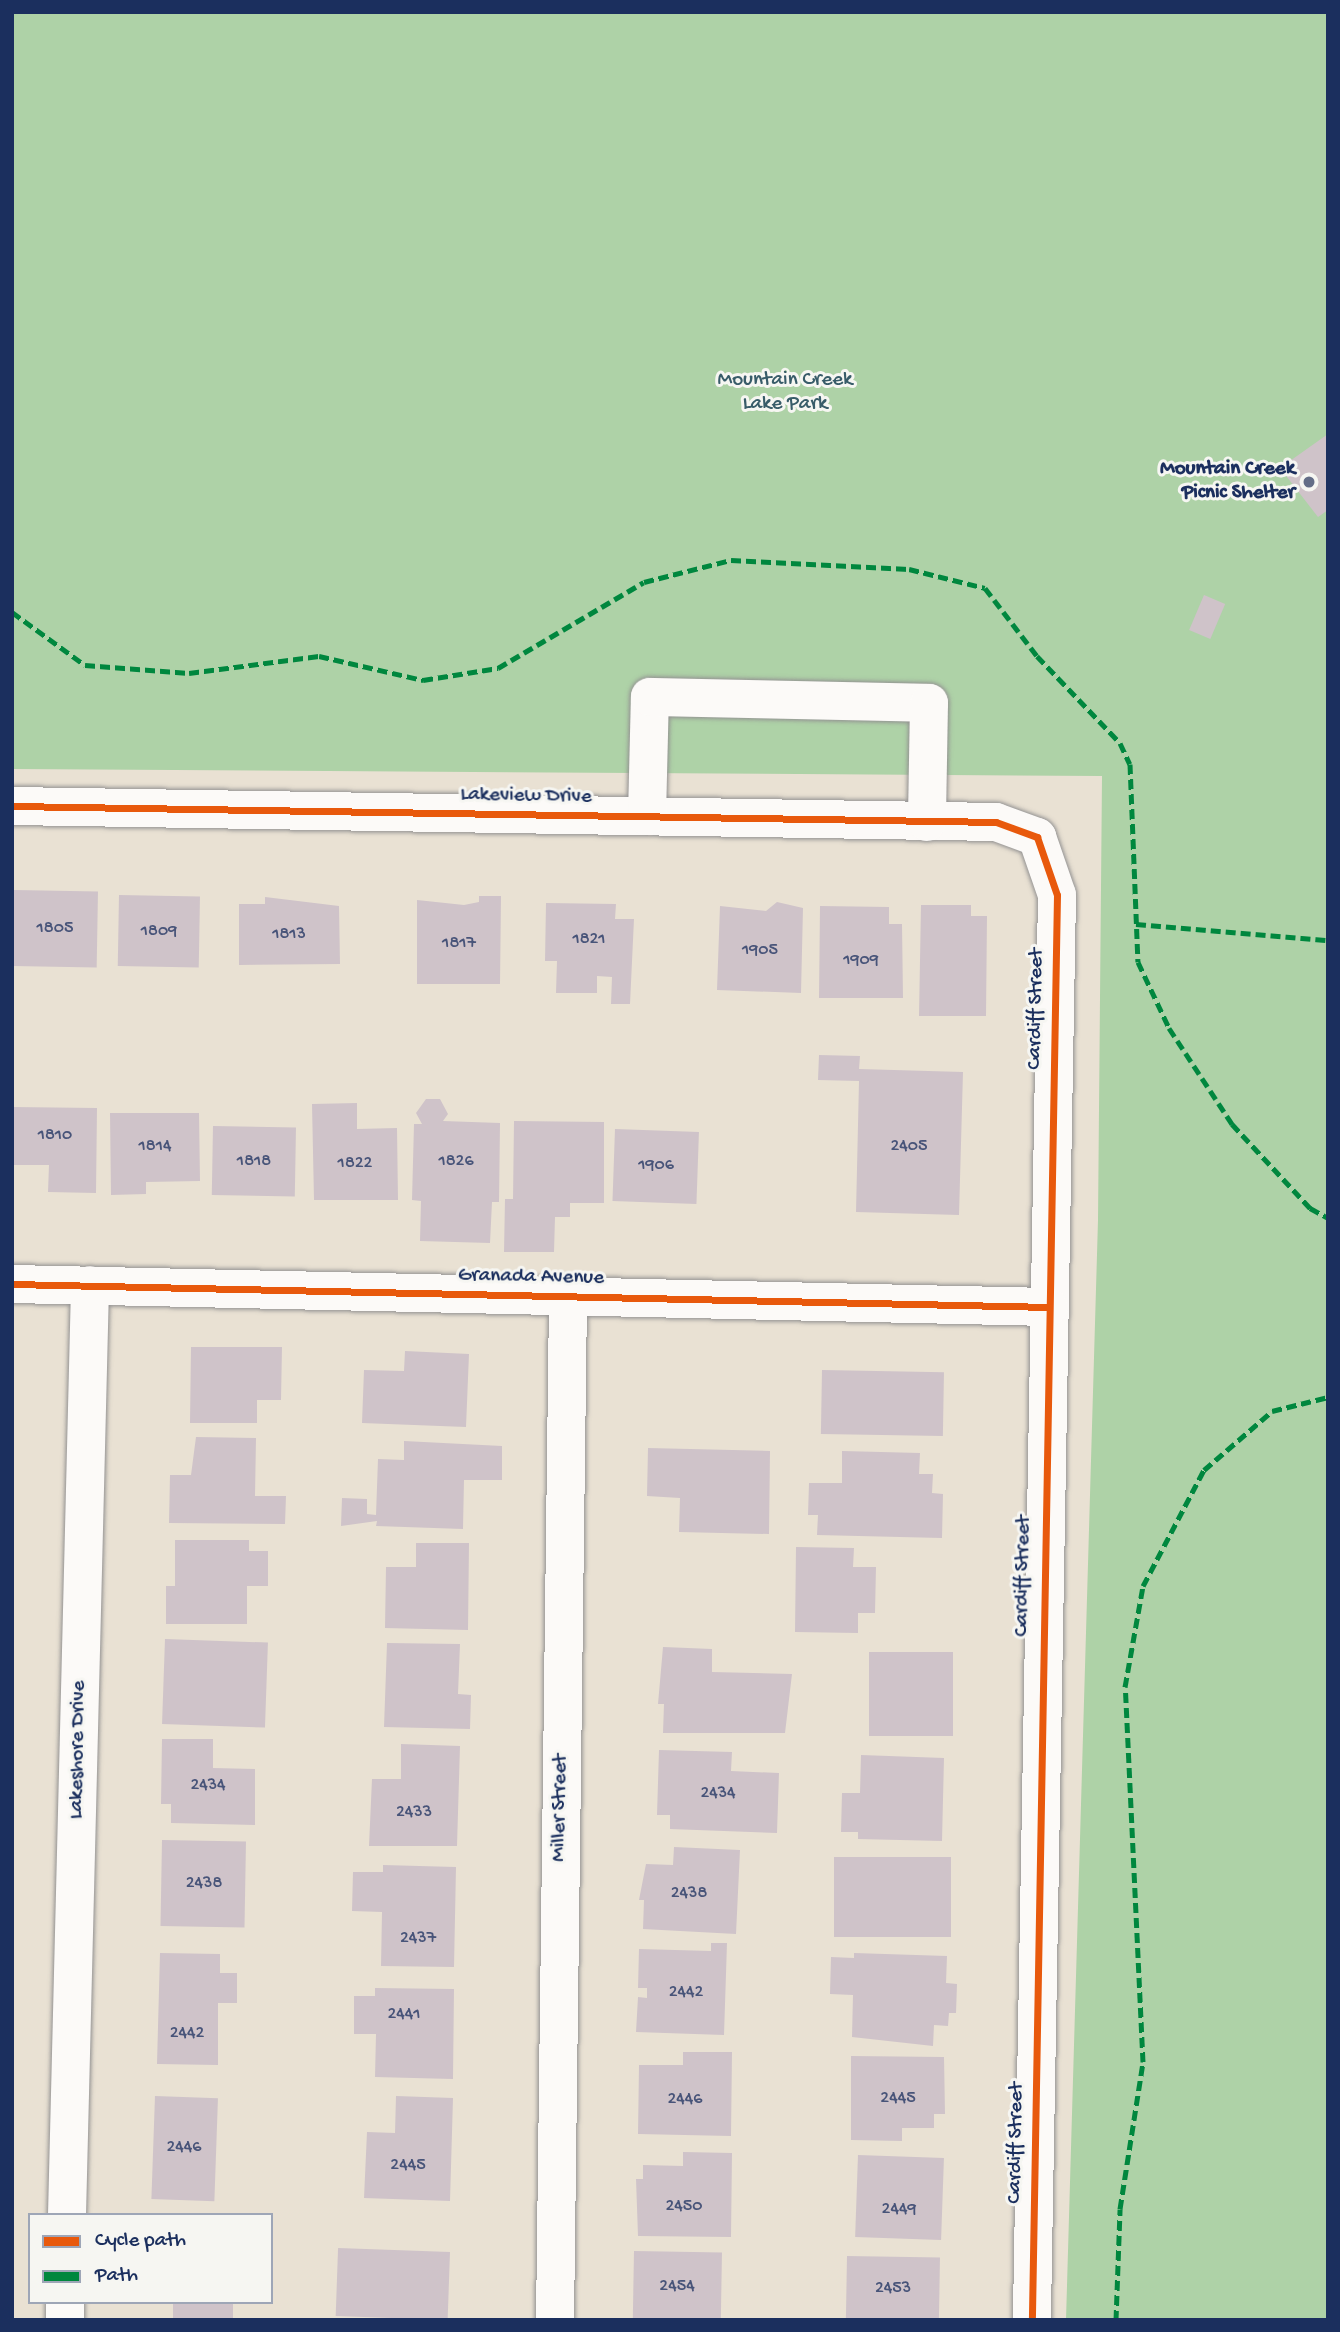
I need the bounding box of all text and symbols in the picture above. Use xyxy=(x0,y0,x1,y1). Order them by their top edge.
park label: Mountain Creek Lake Park xyxy=(718,368,852,418)
place label: Mountain Creek Picnic Shelter xyxy=(1160,457,1295,507)
marker: Mountain Creek Picnic Shelter xyxy=(1301,474,1317,490)
street label: Lakeview Drive xyxy=(460,783,592,811)
house number: 1805 xyxy=(37,918,73,940)
house number: 1809 xyxy=(141,921,177,943)
house number: 1813 xyxy=(272,924,306,946)
house number: 1821 xyxy=(572,929,606,951)
house number: 1817 xyxy=(442,933,476,955)
house number: 1905 xyxy=(742,940,778,962)
street label: Cardiff Street xyxy=(1023,948,1051,1070)
house number: 1909 xyxy=(843,950,879,972)
house number: 1810 xyxy=(38,1125,72,1147)
house number: 1814 xyxy=(139,1136,171,1158)
house number: 2405 xyxy=(890,1136,928,1158)
house number: 1818 xyxy=(237,1151,271,1173)
house number: 1826 xyxy=(438,1151,474,1173)
house number: 1822 xyxy=(338,1153,372,1175)
house number: 1906 xyxy=(638,1155,674,1177)
street label: Granada Avenue xyxy=(458,1264,604,1292)
street label: Cardiff Street xyxy=(1010,1515,1038,1637)
street label: Lakeshore Drive xyxy=(65,1681,93,1819)
street label: Miller Street xyxy=(547,1754,575,1862)
house number: 2434 xyxy=(190,1775,226,1797)
house number: 2434 xyxy=(700,1783,736,1805)
house number: 2433 xyxy=(396,1802,432,1824)
house number: 2438 xyxy=(186,1873,222,1895)
house number: 2438 xyxy=(671,1883,707,1905)
house number: 2437 xyxy=(400,1928,436,1950)
house number: 2442 xyxy=(669,1982,703,2004)
house number: 2441 xyxy=(387,2004,421,2026)
house number: 2442 xyxy=(170,2023,204,2045)
street label: Cardiff Street xyxy=(1003,2082,1031,2204)
house number: 2445 xyxy=(880,2088,916,2110)
house number: 2446 xyxy=(668,2089,702,2111)
house number: 2446 xyxy=(167,2137,201,2159)
house number: 2445 xyxy=(390,2155,426,2177)
house number: 2450 xyxy=(665,2196,703,2218)
house number: 2449 xyxy=(882,2199,916,2221)
legend xyxy=(28,2213,273,2304)
text: Cycle path xyxy=(95,2229,186,2254)
text: Path xyxy=(95,2264,138,2289)
house number: 2454 xyxy=(659,2276,695,2298)
house number: 2453 xyxy=(875,2278,911,2300)

